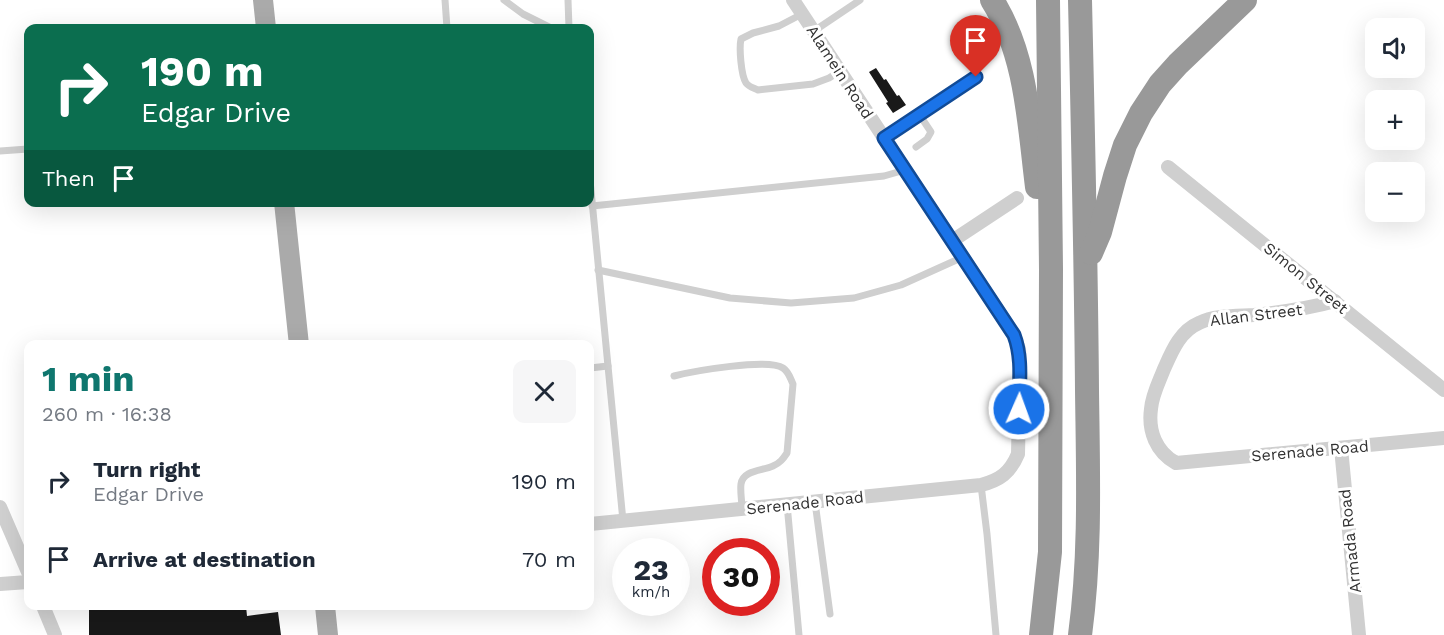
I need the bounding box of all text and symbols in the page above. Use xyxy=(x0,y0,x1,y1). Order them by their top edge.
pin xyxy=(950,15,1001,77)
map controls xyxy=(1365,18,1425,222)
button: sound xyxy=(1365,18,1425,78)
street label: Alamein Road xyxy=(803,22,877,122)
icon: arrive xyxy=(959,24,992,57)
text: 190 m xyxy=(141,47,264,96)
icon: right xyxy=(42,48,120,126)
button: + xyxy=(1365,90,1425,150)
text: Edgar Drive xyxy=(141,97,291,129)
icon: arrive xyxy=(107,162,140,195)
button: − xyxy=(1365,162,1425,222)
text: Then xyxy=(42,166,95,191)
street label: Simon Street xyxy=(1260,238,1352,318)
street label: Allan Street xyxy=(1209,300,1304,330)
text: 1 min xyxy=(42,358,134,400)
button: close xyxy=(513,360,576,423)
position arrow xyxy=(987,377,1051,441)
text: 260 m · 16:38 xyxy=(42,402,172,426)
street label: Serenade Road xyxy=(1251,436,1369,466)
text: Turn right xyxy=(93,457,200,482)
icon: right xyxy=(42,465,75,498)
text: 190 m xyxy=(512,469,576,494)
text: Edgar Drive xyxy=(93,482,204,506)
street label: Serenade Road xyxy=(745,487,865,519)
street label: Armada Road xyxy=(1335,488,1365,594)
speed limit sign: 30 xyxy=(702,538,780,616)
icon: arrive xyxy=(42,543,75,576)
text: Arrive at destination xyxy=(93,547,316,572)
text: 70 m xyxy=(522,547,576,572)
text: 23 xyxy=(633,552,669,587)
text: km/h xyxy=(632,583,670,601)

